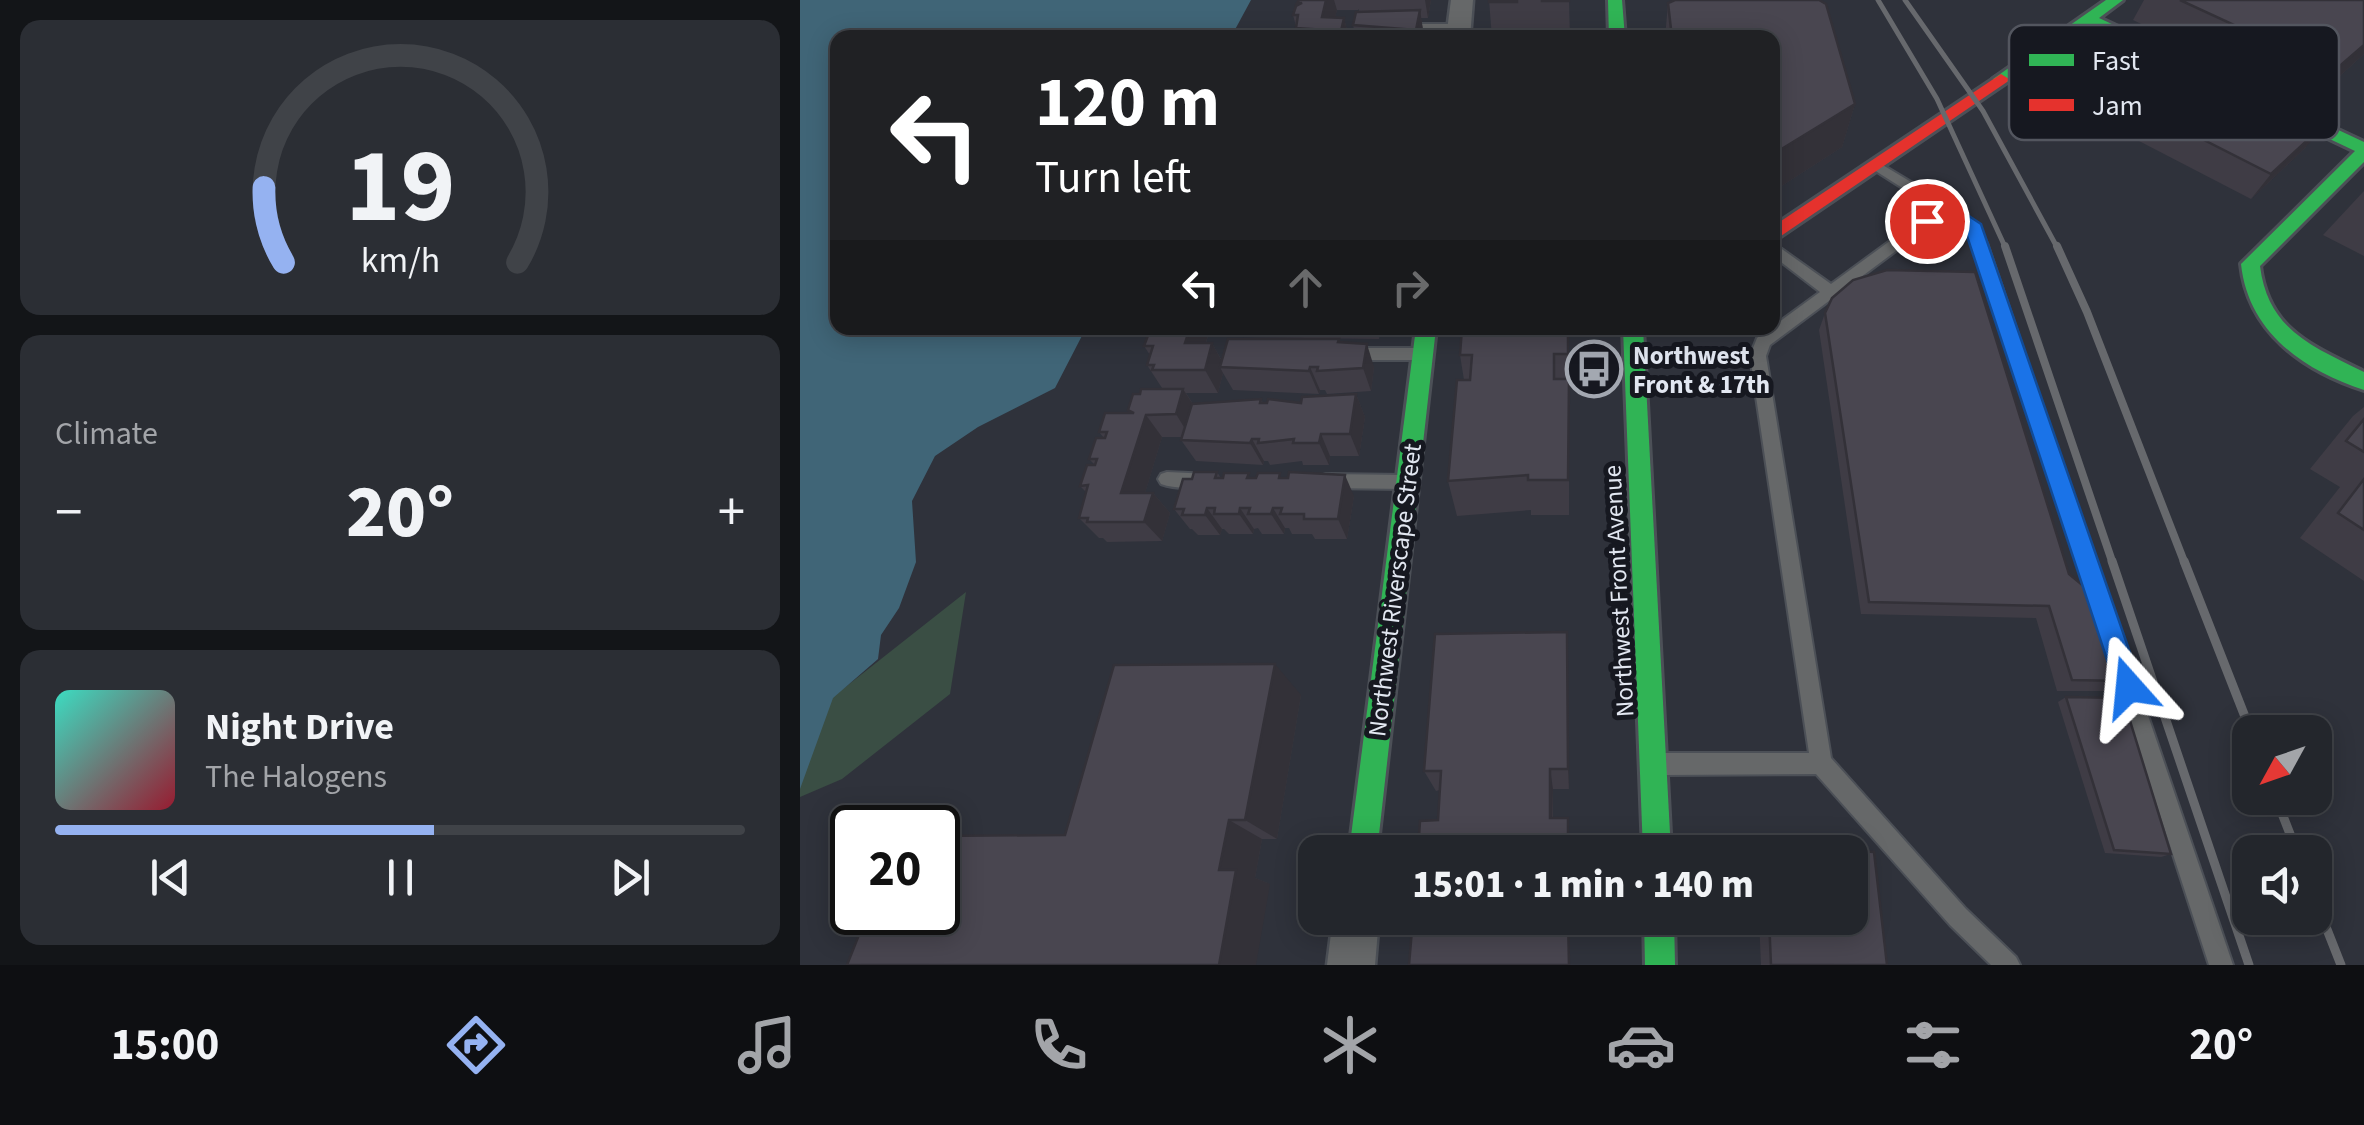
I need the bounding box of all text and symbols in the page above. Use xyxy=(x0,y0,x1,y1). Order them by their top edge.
legend xyxy=(2009,25,2339,140)
text: Fast xyxy=(2092,41,2140,81)
text: 120 m xyxy=(1035,53,1220,153)
icon: left xyxy=(870,70,1000,200)
text: Jam xyxy=(2092,86,2143,126)
text: 19 xyxy=(345,114,455,262)
text: Turn left xyxy=(1035,146,1191,210)
pin xyxy=(1885,179,1970,264)
icon: arrive xyxy=(1900,194,1955,249)
text: km/h xyxy=(360,235,440,286)
icon: left xyxy=(1173,260,1228,315)
icon: ahead xyxy=(1278,260,1333,315)
icon: right xyxy=(1383,260,1438,315)
place label: Northwest Front & 17th xyxy=(1633,338,1770,403)
bus stop icon: Northwest Front & 17th xyxy=(1564,339,1624,399)
text: Climate xyxy=(55,411,158,457)
street label: Northwest Riverscape Street xyxy=(1359,441,1431,739)
text: 20° xyxy=(346,459,454,566)
street label: Northwest Front Avenue xyxy=(1594,464,1644,718)
text: − xyxy=(55,474,82,552)
text: + xyxy=(718,474,745,552)
position arrow xyxy=(2077,635,2181,739)
text: Night Drive xyxy=(205,700,394,754)
north arrow xyxy=(2232,715,2332,815)
map controls xyxy=(2232,715,2332,935)
text: The Halogens xyxy=(205,754,387,800)
speed limit sign: 20 xyxy=(830,805,960,935)
button: sound xyxy=(2232,835,2332,935)
icon: previous xyxy=(143,850,198,905)
icon: pause xyxy=(373,850,428,905)
icon: next xyxy=(603,850,658,905)
text: 15:01 · 1 min · 140 m xyxy=(1412,858,1754,912)
icon: directions xyxy=(441,1010,511,1080)
icon: music xyxy=(732,1010,802,1080)
icon: phone xyxy=(1024,1010,1094,1080)
icon: climate xyxy=(1315,1010,1385,1080)
icon: car xyxy=(1606,1010,1676,1080)
icon: filters xyxy=(1898,1010,1968,1080)
text: 15:00 xyxy=(111,1013,219,1077)
text: 20° xyxy=(2189,1013,2253,1077)

